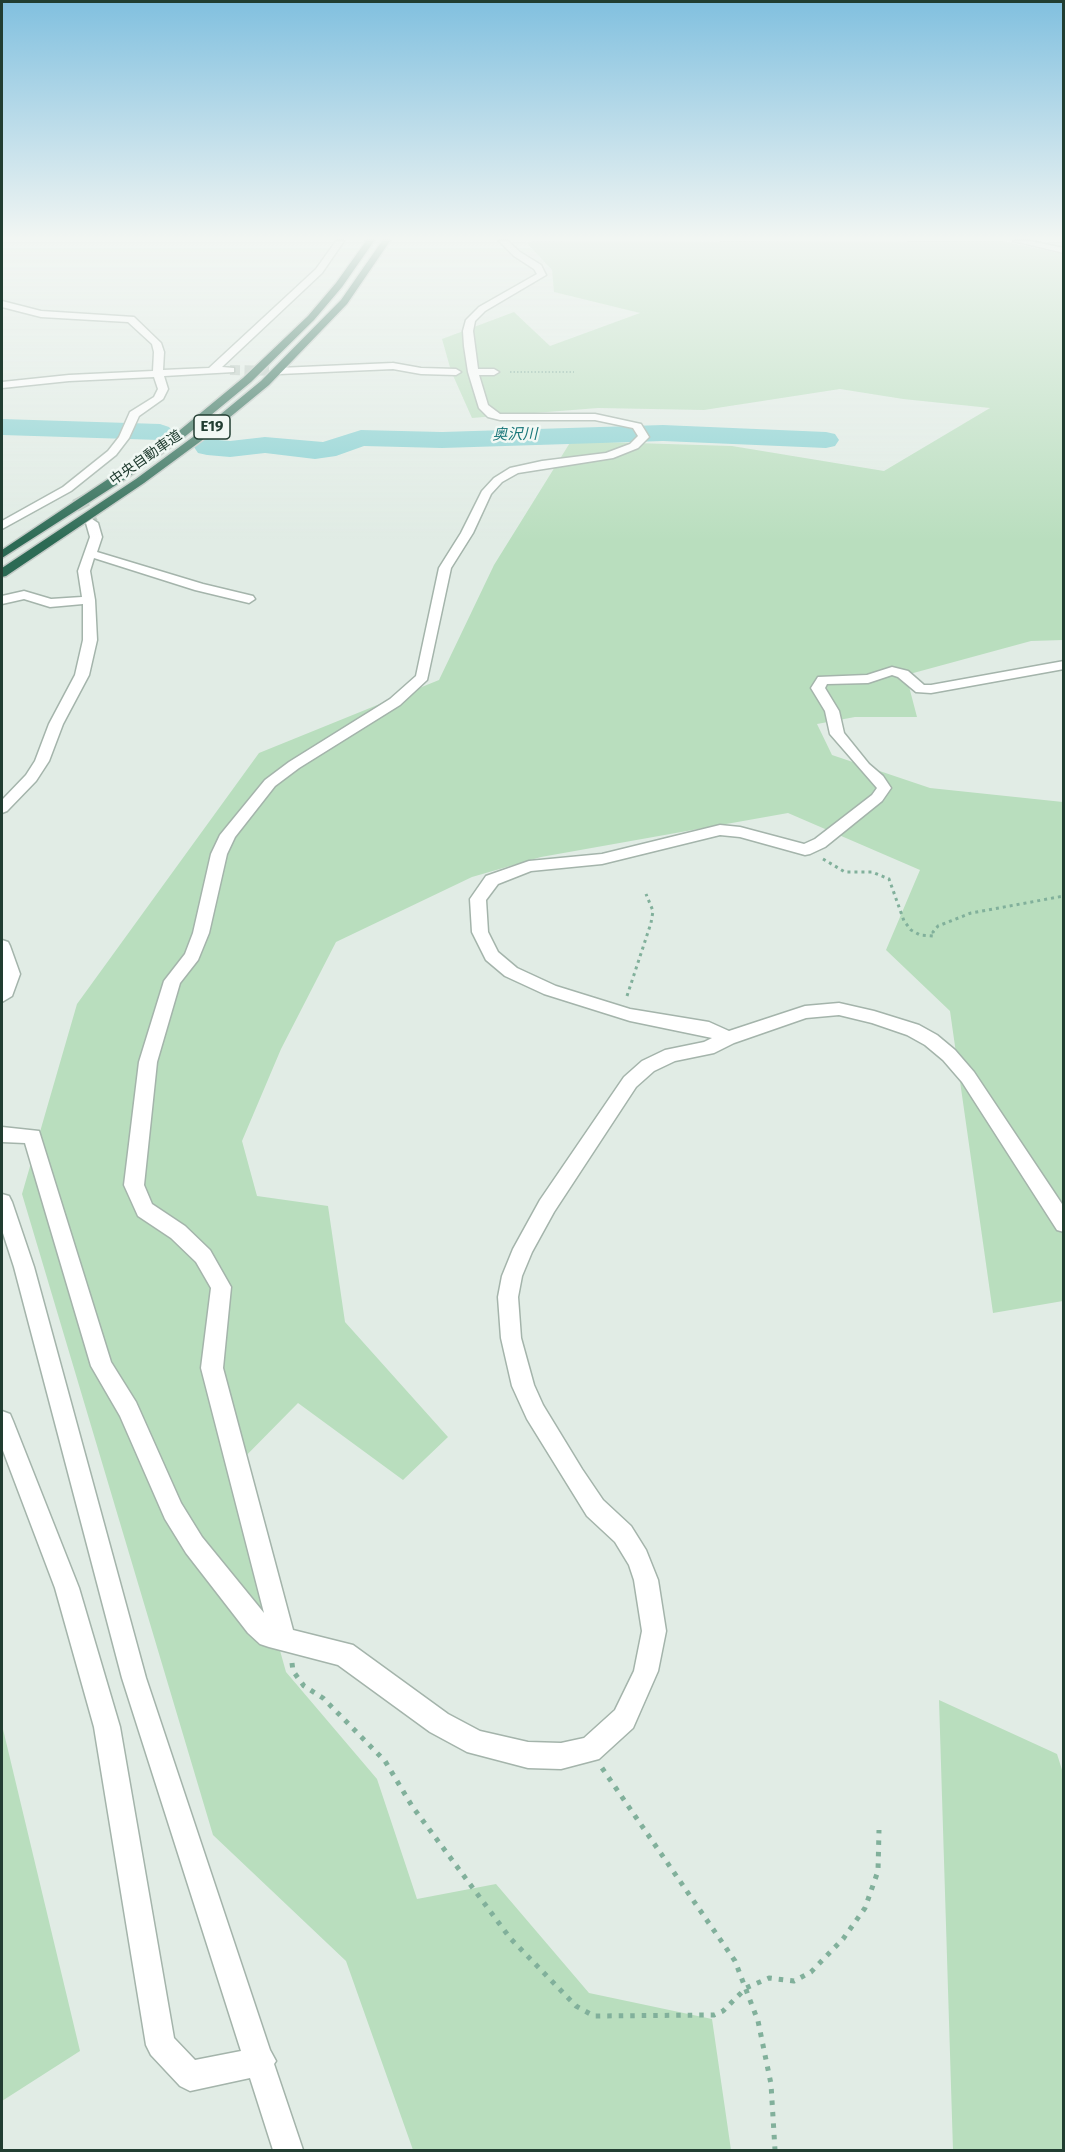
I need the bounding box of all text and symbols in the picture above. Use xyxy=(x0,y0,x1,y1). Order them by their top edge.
road number: E19 xyxy=(194,415,230,439)
water label: 奥沢川 xyxy=(492,426,538,444)
street label: 中央自動車道 xyxy=(107,427,185,489)

